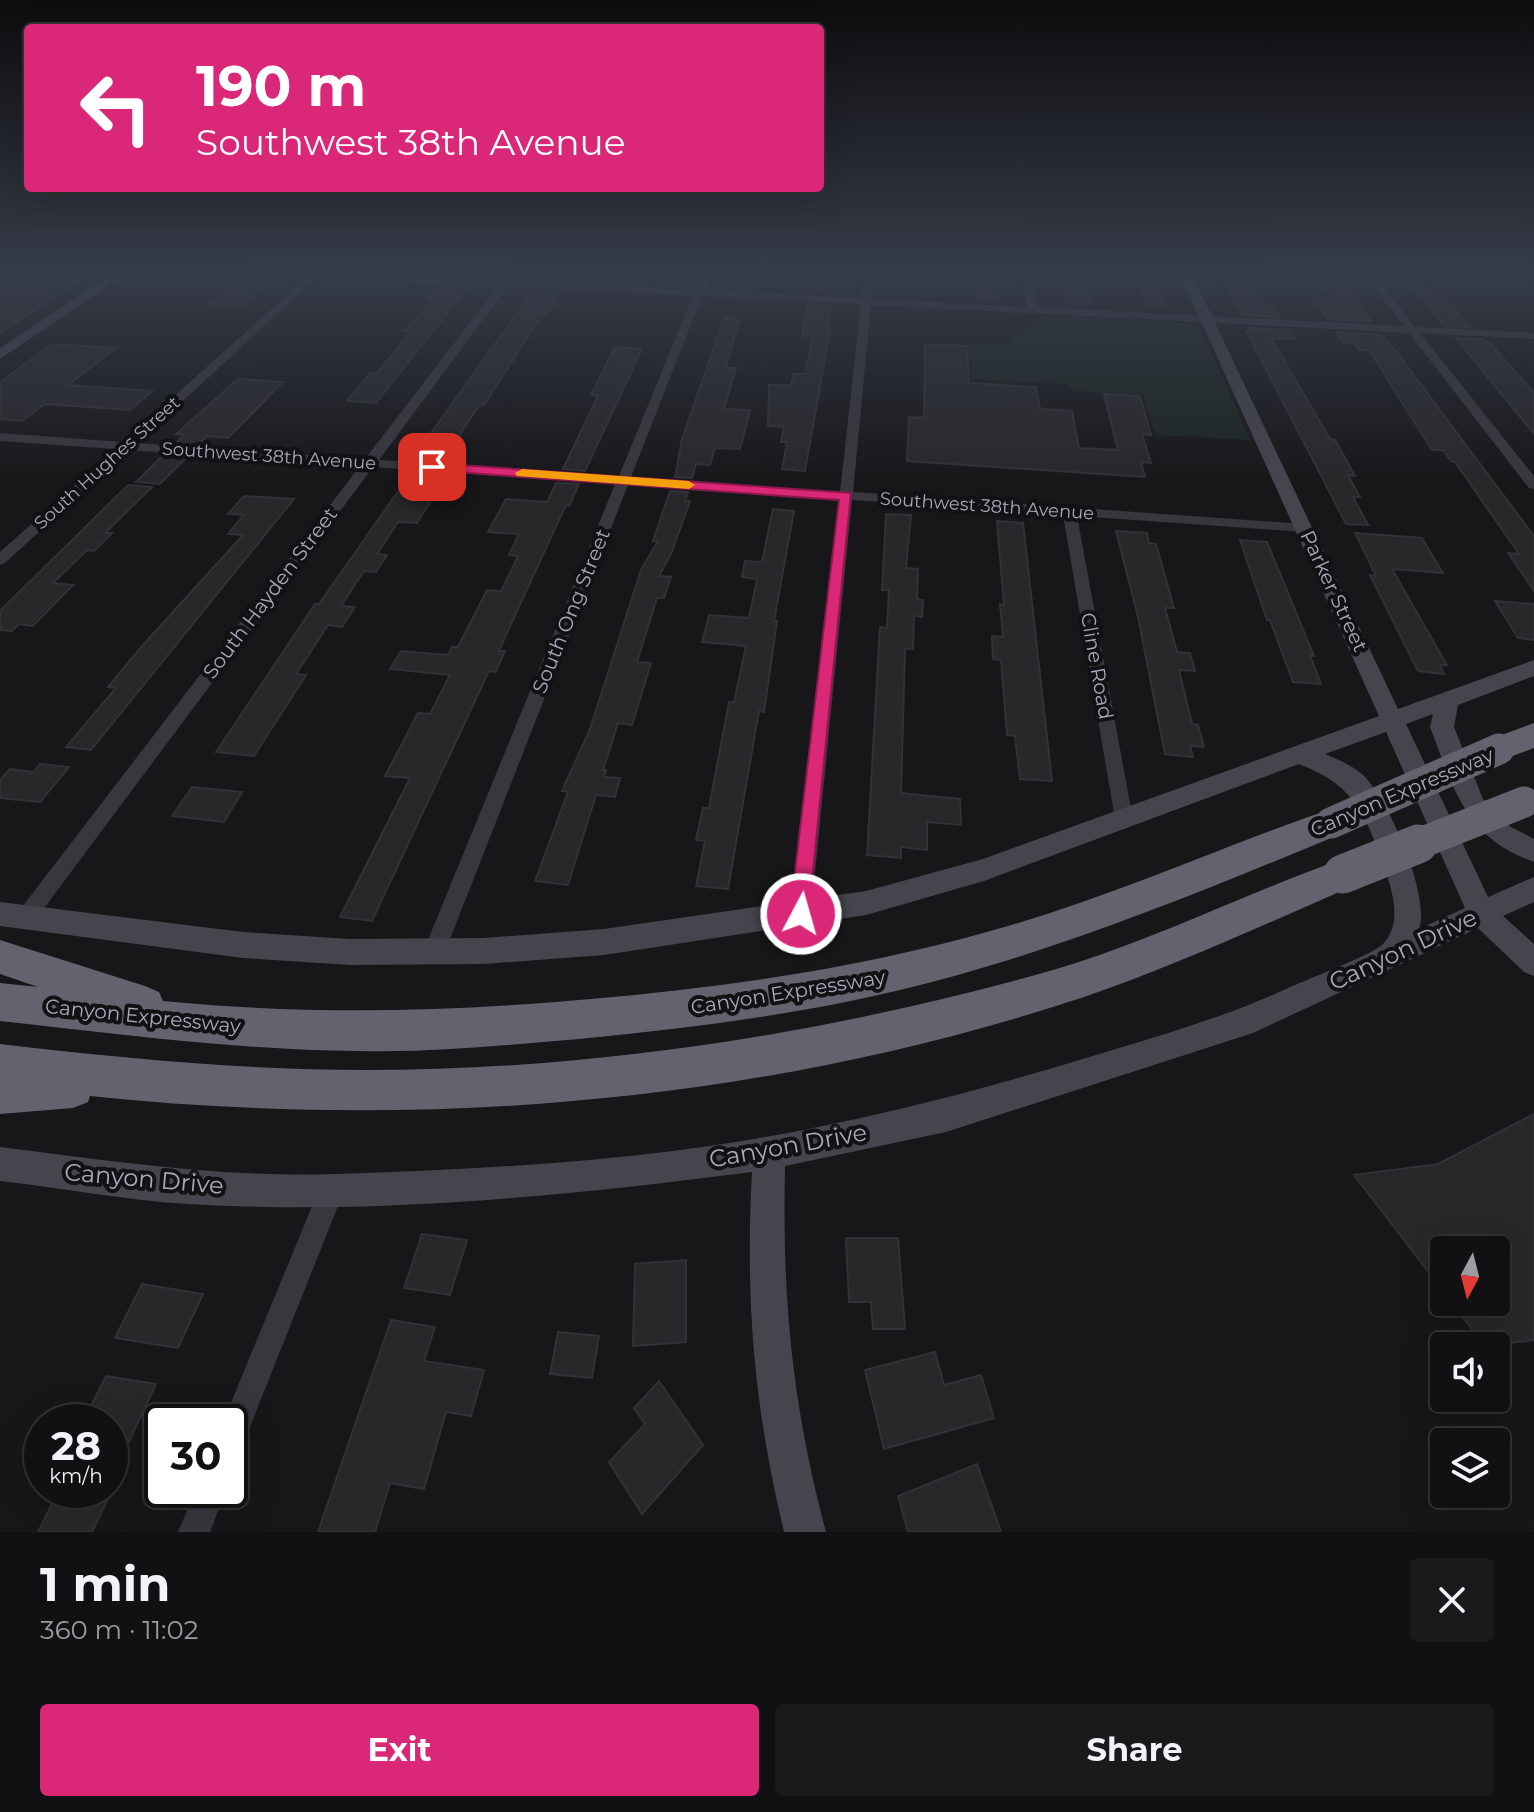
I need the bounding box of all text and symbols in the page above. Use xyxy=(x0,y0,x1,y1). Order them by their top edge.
text: 190 m xyxy=(196,52,366,120)
icon: left xyxy=(64,56,168,160)
text: Southwest 38th Avenue xyxy=(196,120,625,164)
street label: South Hughes Street xyxy=(30,392,184,534)
pin xyxy=(398,433,466,501)
street label: Southwest 38th Avenue xyxy=(161,438,377,474)
icon: arrive xyxy=(410,445,454,489)
street label: Southwest 38th Avenue xyxy=(879,488,1095,524)
street label: South Hayden Street xyxy=(198,503,342,683)
street label: South Ong Street xyxy=(527,525,615,697)
street label: Parker Street xyxy=(1295,527,1373,655)
street label: Cline Road xyxy=(1076,611,1118,721)
street label: Canyon Expressway xyxy=(1307,742,1497,841)
position arrow xyxy=(759,872,843,956)
street label: Canyon Drive xyxy=(1324,903,1481,996)
street label: Canyon Expressway xyxy=(689,965,887,1019)
street label: Canyon Expressway xyxy=(44,994,242,1038)
street label: Canyon Drive xyxy=(707,1117,869,1174)
street label: Canyon Drive xyxy=(63,1157,225,1200)
north arrow xyxy=(1430,1236,1510,1316)
map controls xyxy=(1430,1236,1510,1508)
button: sound xyxy=(1430,1332,1510,1412)
speed limit sign: 30 xyxy=(144,1404,248,1508)
text: 28 xyxy=(51,1421,101,1470)
button: layers xyxy=(1430,1428,1510,1508)
text: km/h xyxy=(49,1464,103,1488)
text: 1 min xyxy=(40,1555,170,1613)
button: close xyxy=(1410,1558,1494,1642)
text: 360 m · 11:02 xyxy=(40,1614,199,1646)
button: Exit xyxy=(40,1704,759,1796)
button: Share xyxy=(775,1704,1494,1796)

